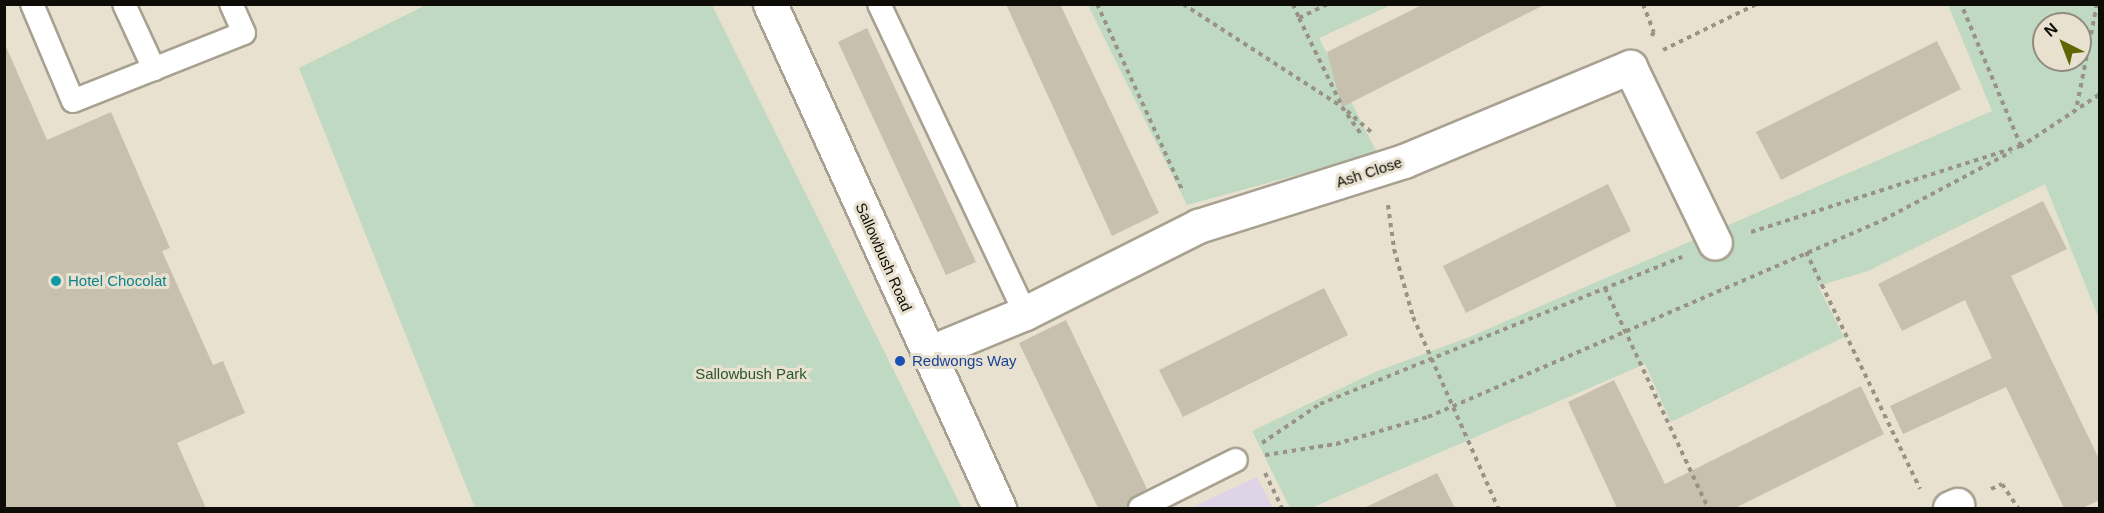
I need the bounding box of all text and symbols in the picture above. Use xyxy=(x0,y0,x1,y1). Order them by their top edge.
north arrow xyxy=(2032,12,2092,72)
text: N xyxy=(2041,20,2061,40)
street label: Ash Close xyxy=(1334,153,1404,191)
street label: Sallowbush Road xyxy=(852,200,916,314)
place label: Hotel Chocolat xyxy=(68,272,166,290)
marker: Hotel Chocolat xyxy=(49,274,63,288)
place label: Redwongs Way xyxy=(912,352,1016,370)
marker: Redwongs Way xyxy=(893,354,907,368)
park label: Sallowbush Park xyxy=(695,365,807,383)

